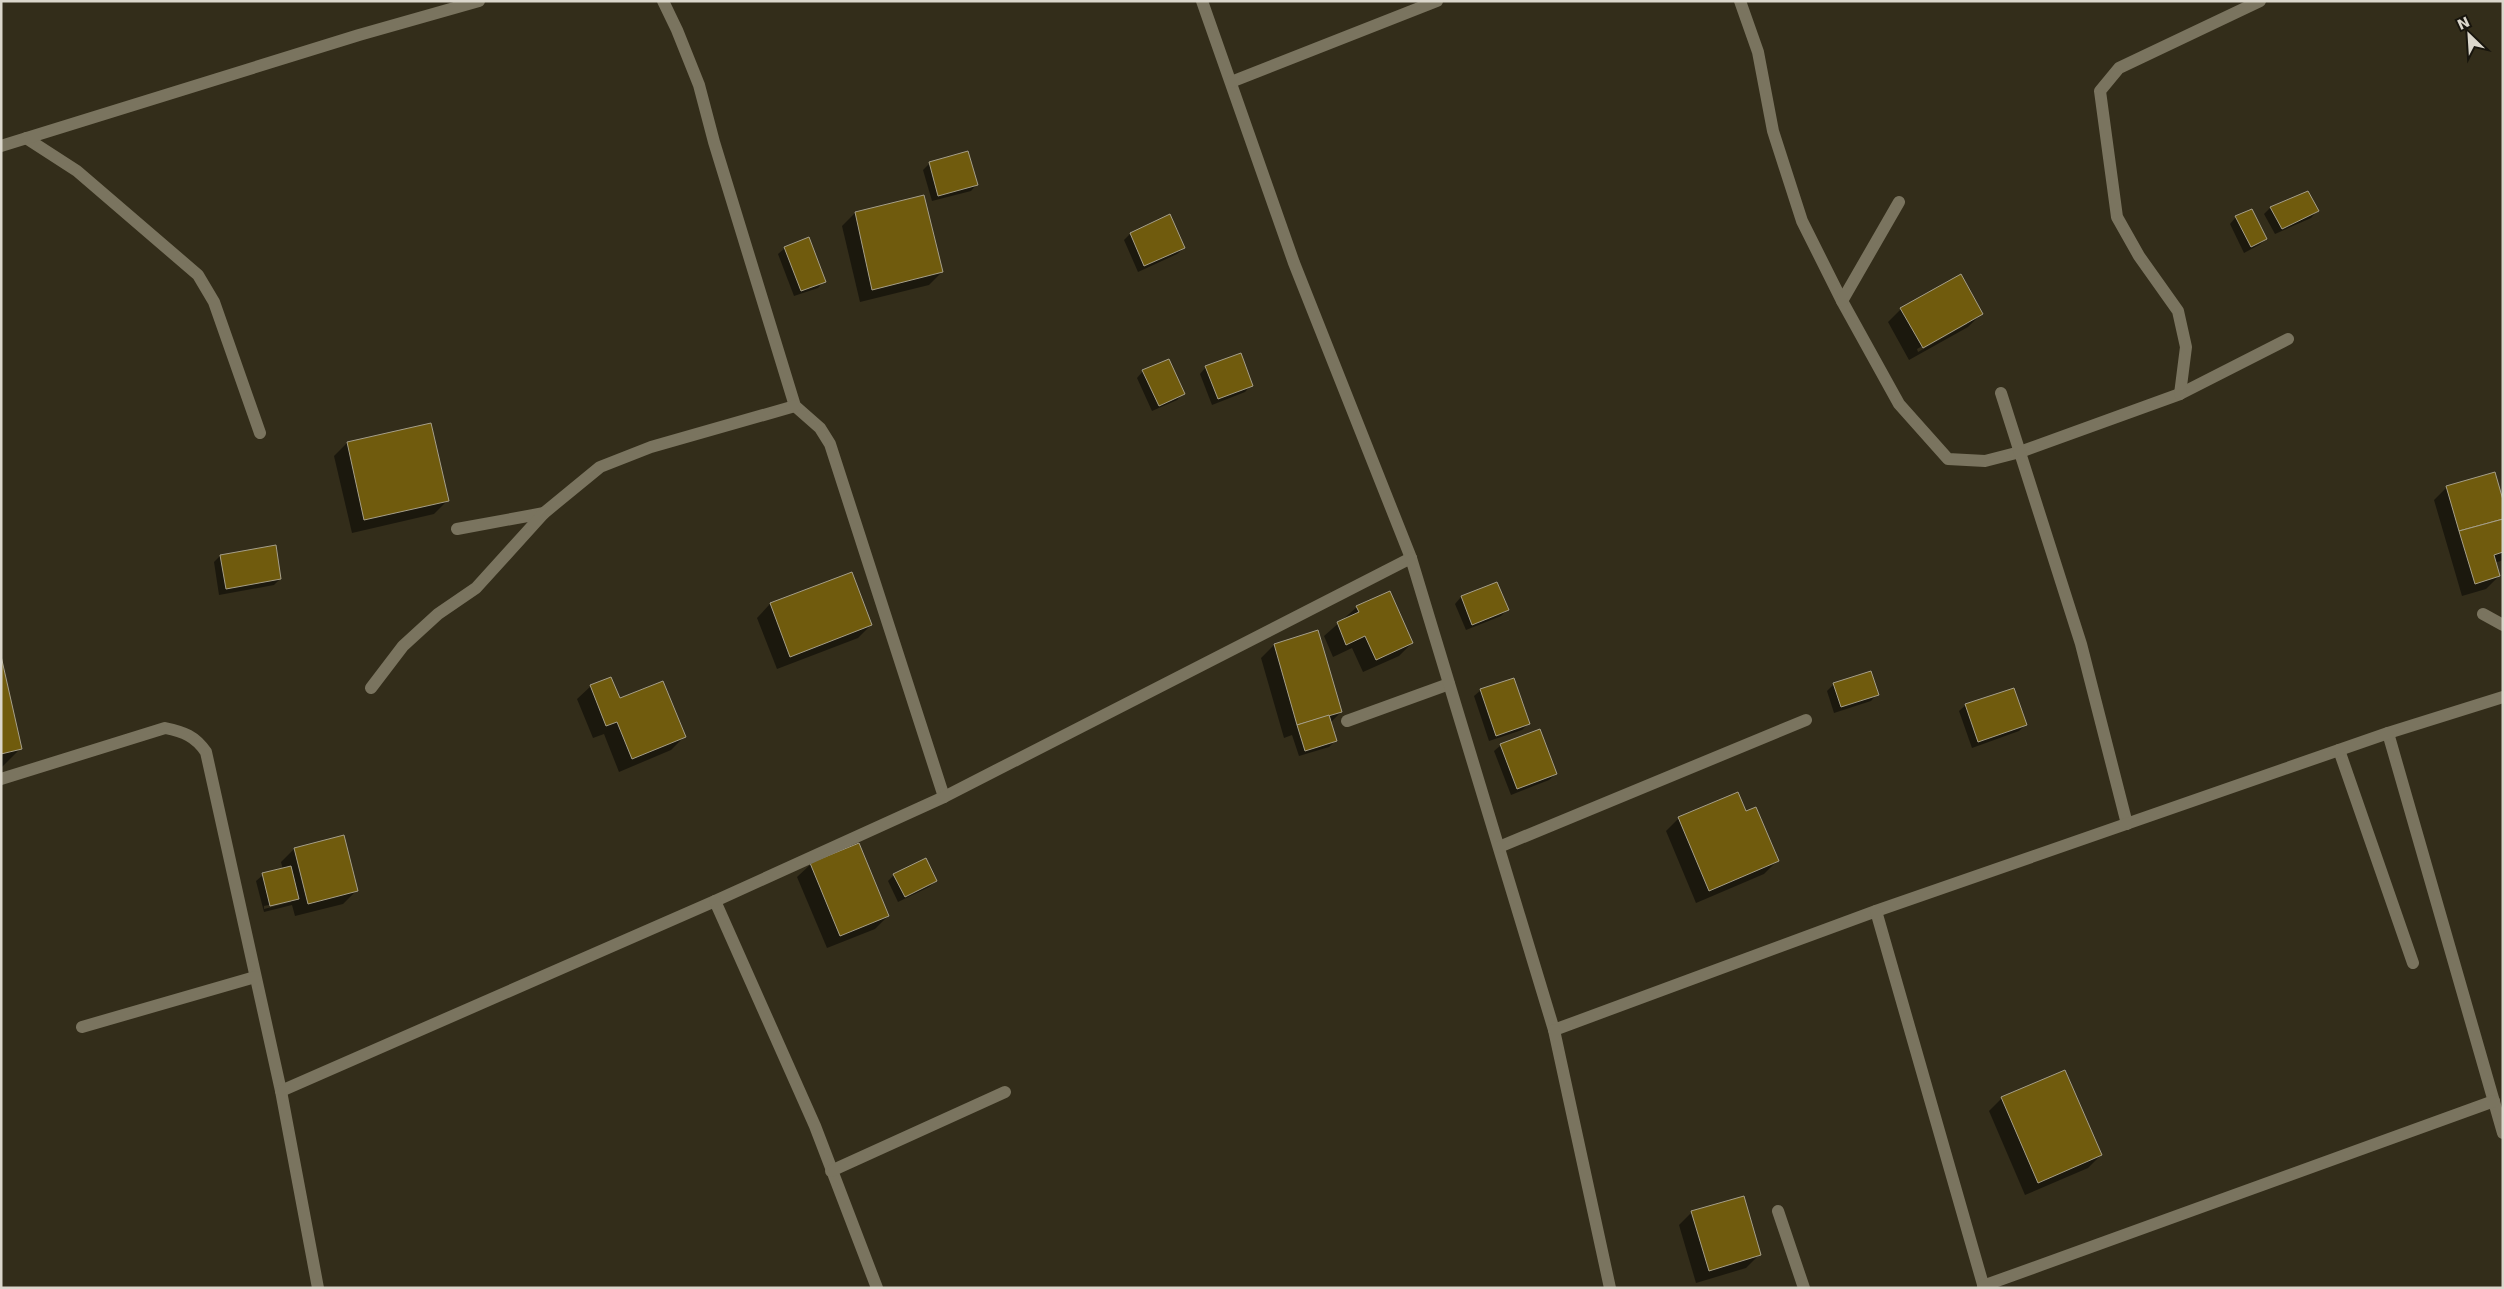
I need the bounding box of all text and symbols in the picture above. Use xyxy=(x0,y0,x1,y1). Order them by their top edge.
north arrow xyxy=(2444,10,2494,60)
text: N xyxy=(2455,13,2472,33)

